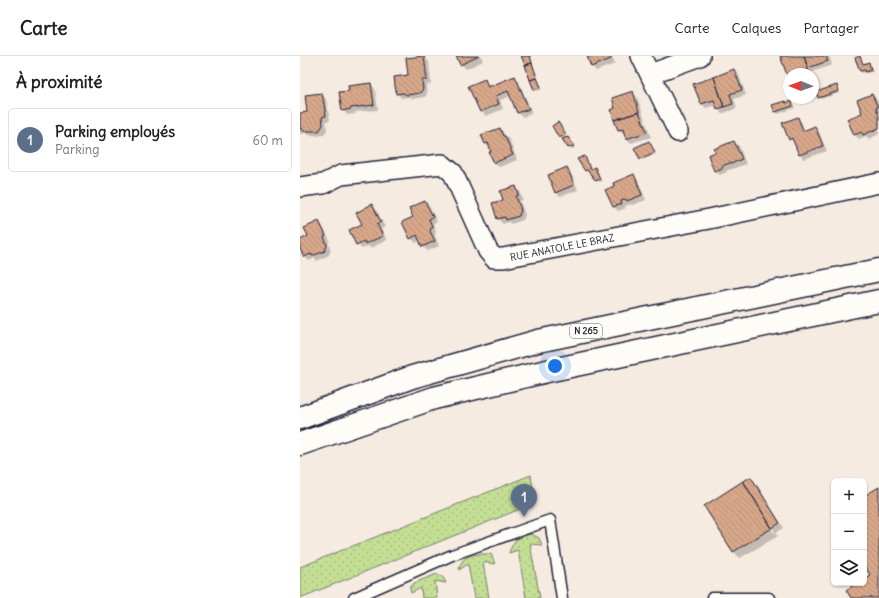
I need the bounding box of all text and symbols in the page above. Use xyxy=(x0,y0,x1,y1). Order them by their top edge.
text: Carte xyxy=(20,16,67,40)
text: Carte xyxy=(675,19,709,37)
text: Calques xyxy=(731,19,781,37)
text: Partager xyxy=(803,19,859,37)
north arrow xyxy=(783,68,819,104)
text: À proximité xyxy=(16,71,102,93)
text: Parking employés xyxy=(55,122,175,141)
text: 1 xyxy=(27,132,33,149)
text: 60 m xyxy=(252,132,283,149)
text: Parking xyxy=(55,141,100,158)
street label: RUE ANATOLE LE BRAZ xyxy=(509,231,616,264)
road number: N 265 xyxy=(570,324,602,338)
your location xyxy=(545,356,565,376)
map controls xyxy=(831,478,867,586)
button: + xyxy=(831,478,867,514)
pin: 1 xyxy=(511,484,537,517)
button: − xyxy=(831,514,867,550)
button: layers xyxy=(831,550,867,586)

